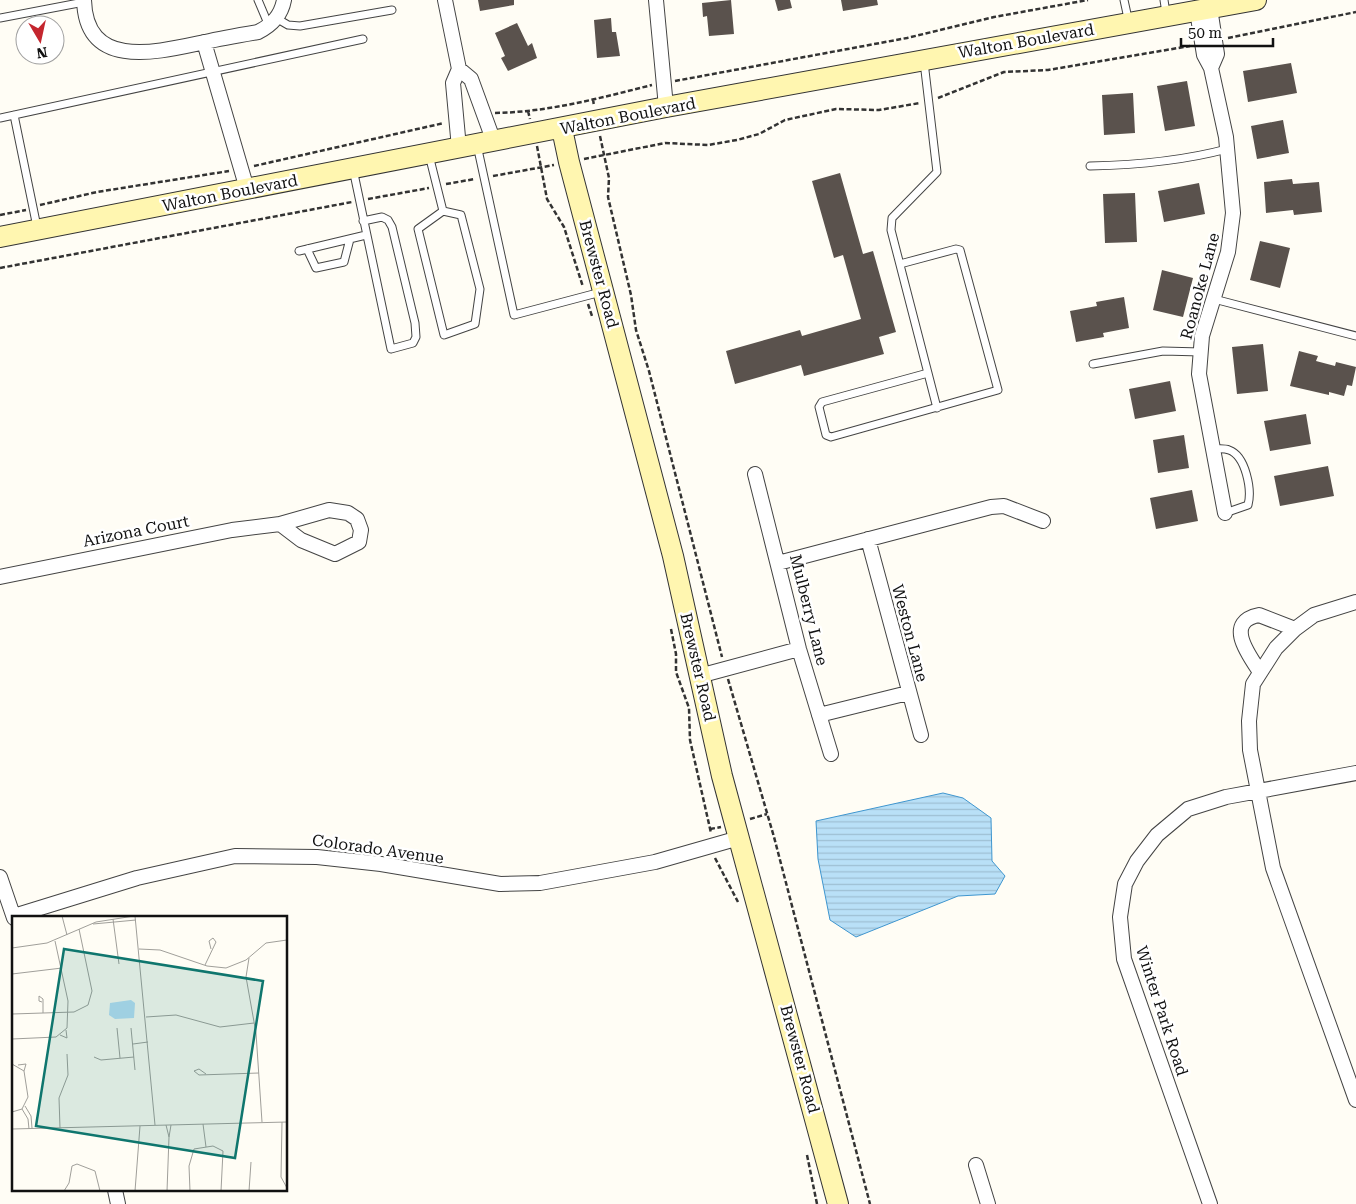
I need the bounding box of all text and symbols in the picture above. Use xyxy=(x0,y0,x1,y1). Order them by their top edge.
north arrow xyxy=(15,15,65,65)
scale bar xyxy=(1181,15,1274,47)
street label: Walton Boulevard xyxy=(957,20,1095,62)
text: 50 m xyxy=(1188,24,1223,42)
text: N xyxy=(35,44,49,62)
street label: Walton Boulevard xyxy=(559,94,697,138)
street label: Walton Boulevard xyxy=(161,171,299,215)
street label: Brewster Road xyxy=(575,218,623,330)
street label: Roanoke Lane xyxy=(1177,230,1223,341)
street label: Arizona Court xyxy=(81,511,191,551)
street label: Mulberry Lane xyxy=(786,552,832,668)
street label: Weston Lane xyxy=(888,582,932,684)
street label: Brewster Road xyxy=(676,611,720,723)
street label: Colorado Avenue xyxy=(311,830,445,868)
inset map xyxy=(12,916,288,1192)
street label: Winter Park Road xyxy=(1132,944,1192,1078)
street label: Brewster Road xyxy=(776,1003,824,1115)

